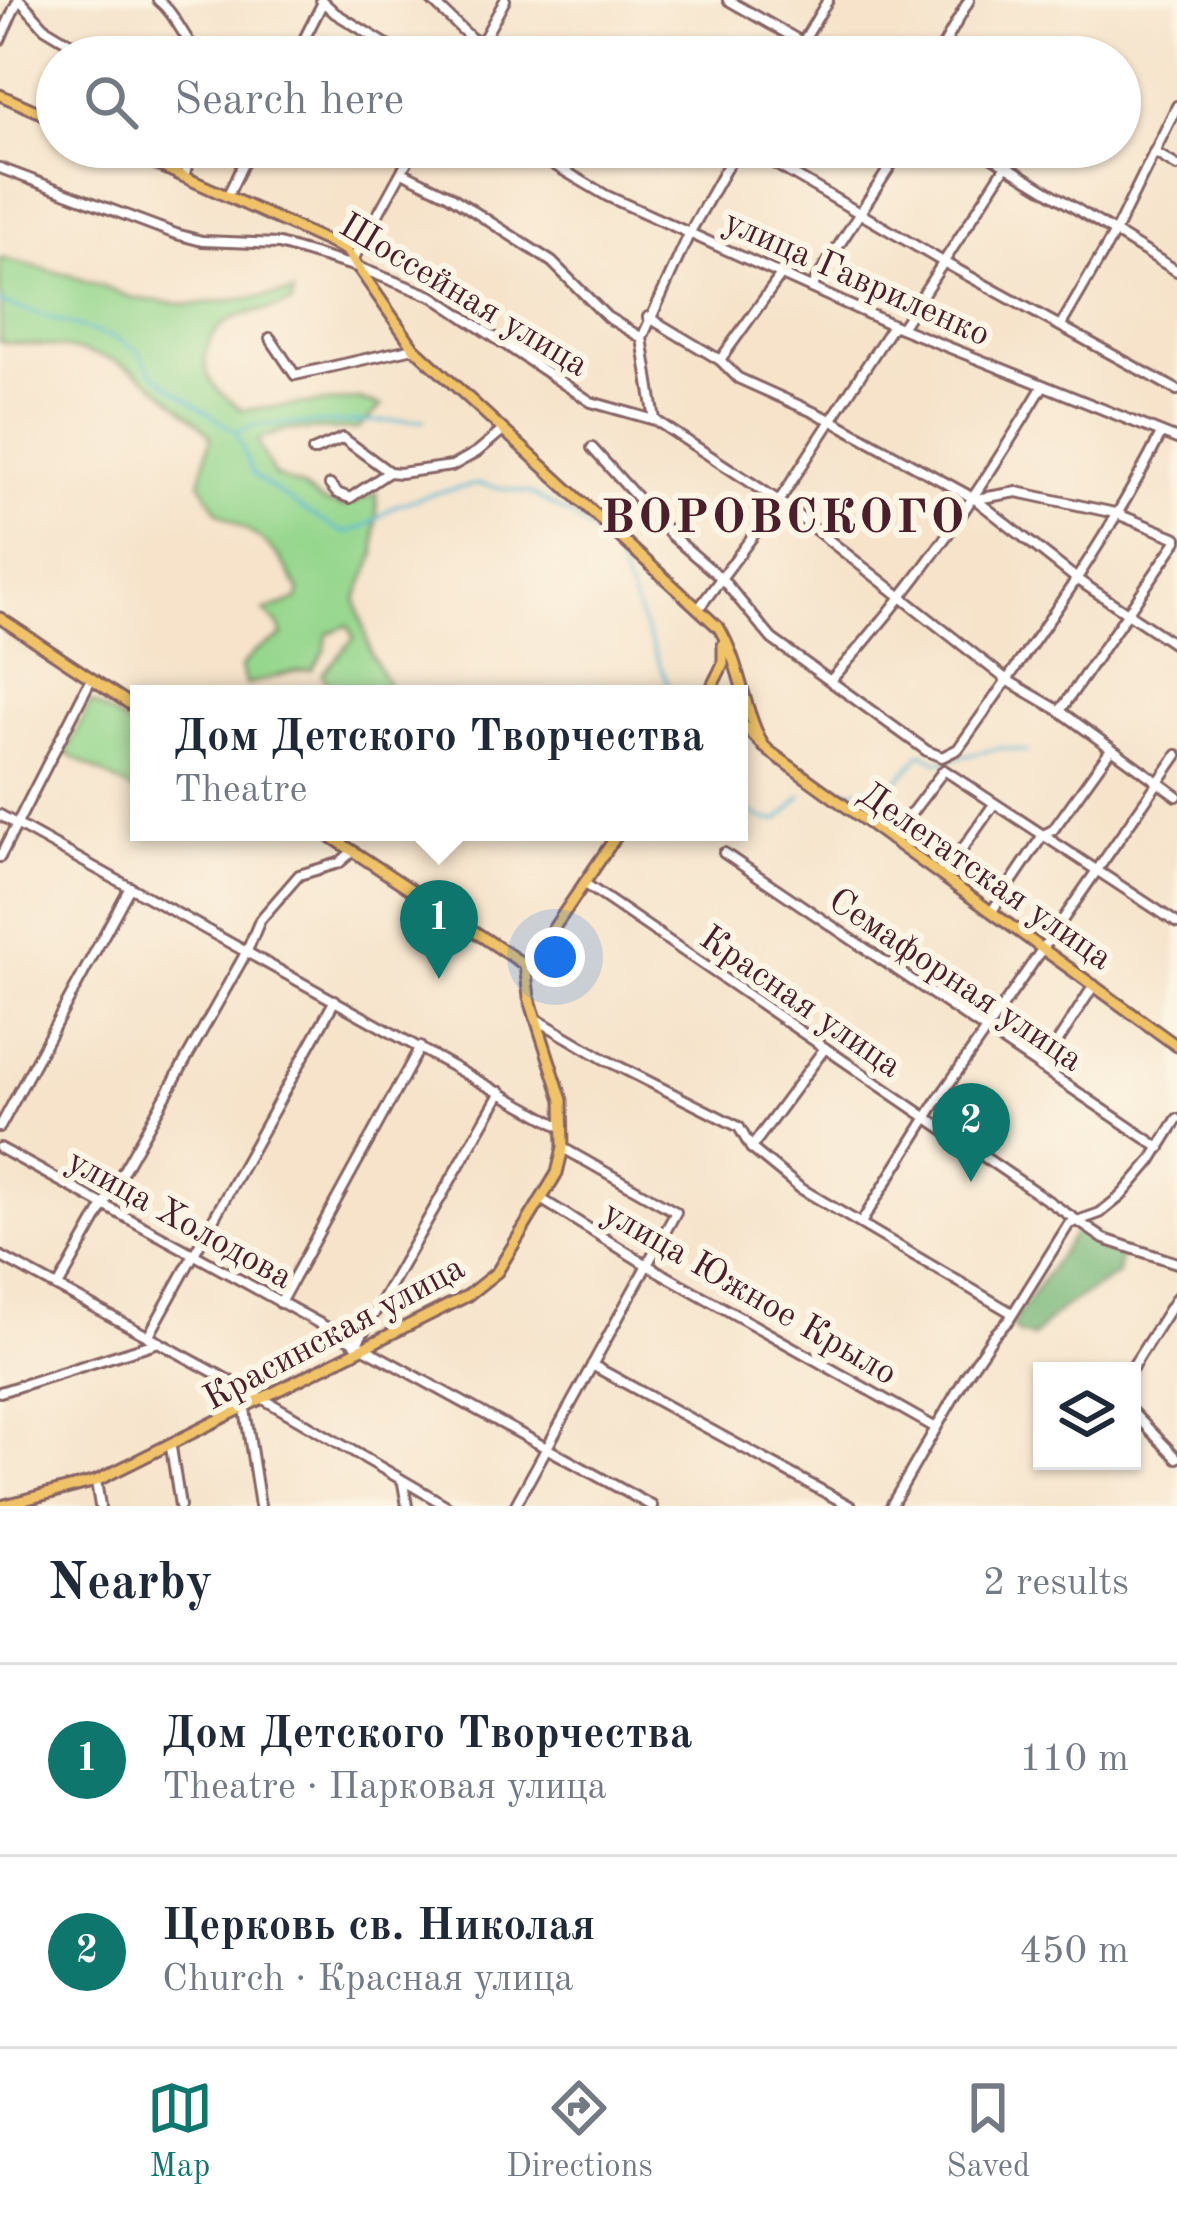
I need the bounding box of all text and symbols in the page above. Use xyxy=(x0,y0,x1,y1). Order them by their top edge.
search box xyxy=(36,36,1141,168)
icon: search xyxy=(78,69,144,135)
text: Search here xyxy=(174,79,404,124)
street label: улица Гавриленко xyxy=(718,205,995,354)
street label: Шоссейная улица xyxy=(332,208,594,385)
district label: ВОРОВСКОГО xyxy=(601,495,967,543)
popup xyxy=(130,685,748,841)
text: Дом Детского Творчества xyxy=(174,716,704,761)
text: Theatre xyxy=(174,771,308,810)
street label: Делегатская улица xyxy=(852,777,1118,978)
pin: 1 xyxy=(400,880,478,979)
street label: Семафорная улица xyxy=(821,883,1089,1080)
street label: Красная улица xyxy=(692,921,907,1086)
your location xyxy=(525,927,585,987)
pin: 2 xyxy=(932,1083,1010,1182)
street label: улица Холодова xyxy=(60,1144,298,1297)
street label: улица Южное Крыло xyxy=(596,1196,902,1393)
street label: Красинская улица xyxy=(198,1250,471,1418)
map controls xyxy=(1033,1362,1141,1470)
button: layers xyxy=(1033,1362,1141,1470)
text: Nearby xyxy=(48,1559,213,1610)
text: 2 results xyxy=(983,1564,1129,1603)
text: Дом Детского Творчества xyxy=(162,1713,693,1758)
text: 1 xyxy=(76,1740,98,1779)
text: 110 m xyxy=(1019,1740,1129,1779)
text: Theatre · Парковая улица xyxy=(162,1768,607,1807)
text: Церковь св. Николая xyxy=(162,1905,595,1950)
text: 2 xyxy=(76,1932,98,1971)
text: 450 m xyxy=(1019,1932,1129,1971)
text: Church · Красная улица xyxy=(162,1960,574,1999)
tab: Map xyxy=(147,2075,213,2188)
tab: Directions xyxy=(506,2075,653,2188)
tab: Saved xyxy=(946,2075,1030,2188)

